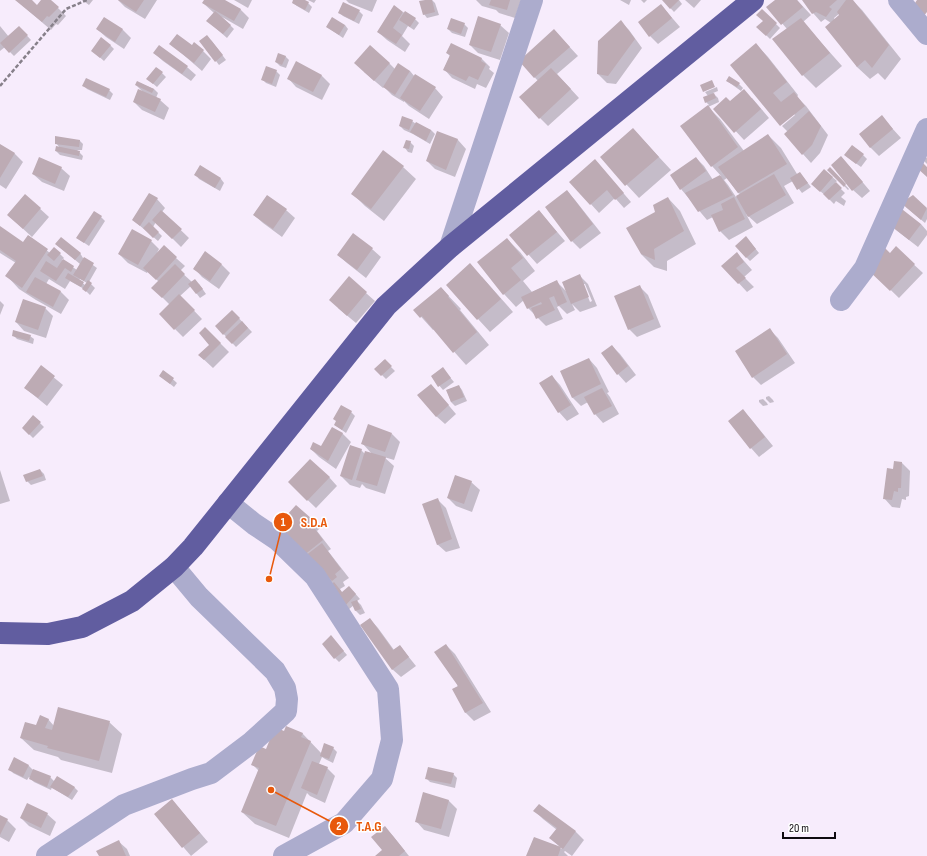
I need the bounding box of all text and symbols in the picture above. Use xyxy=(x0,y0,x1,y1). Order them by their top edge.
callout: S.D.A xyxy=(273,509,335,535)
text: S.D.A xyxy=(301,514,328,531)
text: 1 xyxy=(281,515,286,530)
callout: T.A.G xyxy=(329,813,390,839)
scale bar xyxy=(783,814,835,840)
text: T.A.G xyxy=(356,818,382,835)
text: 2 xyxy=(336,819,342,834)
text: 20 m xyxy=(789,821,809,836)

